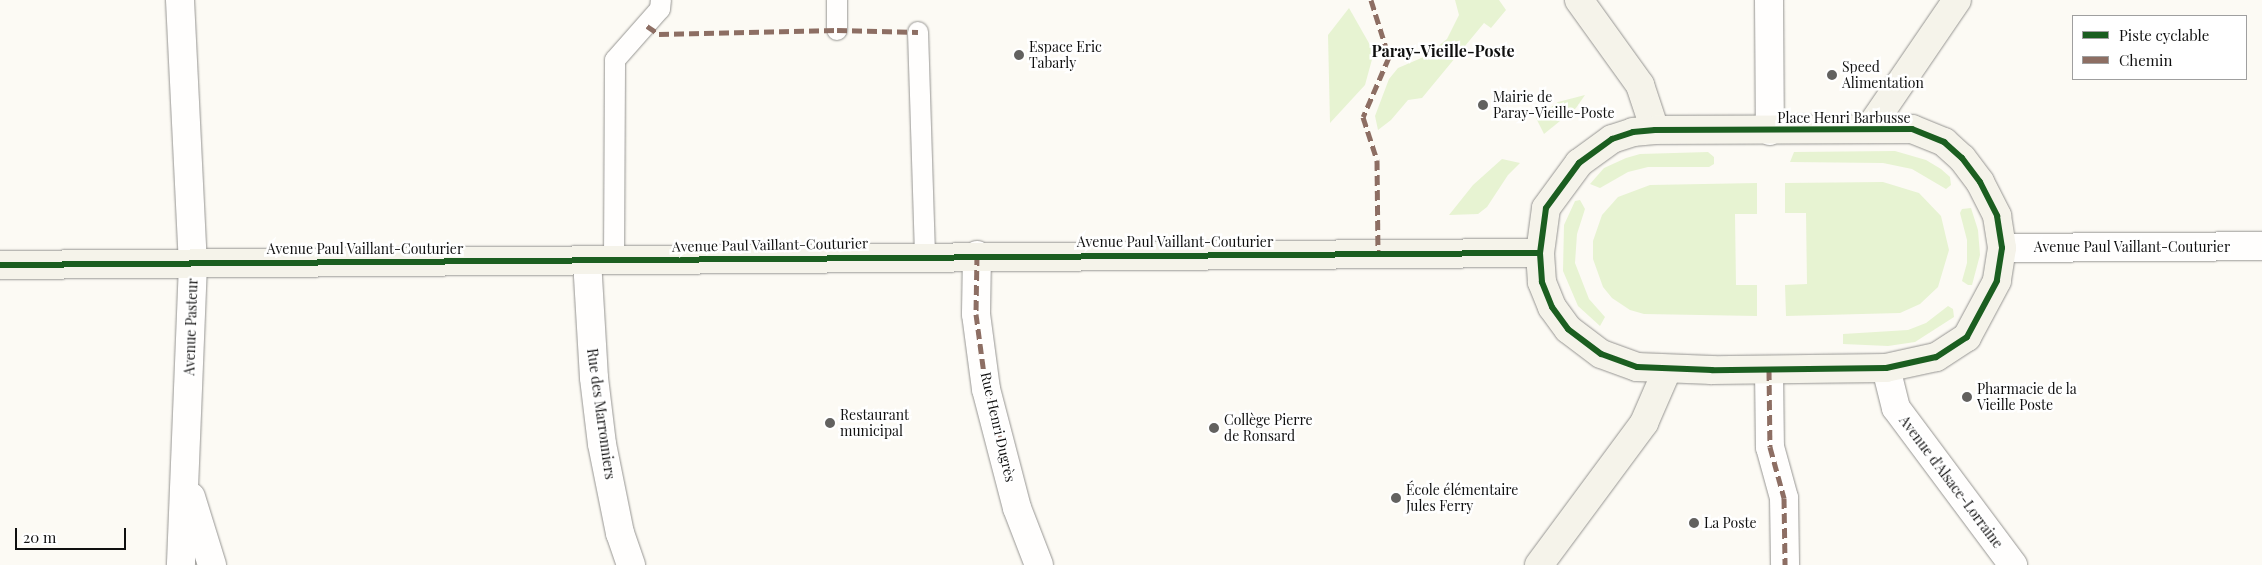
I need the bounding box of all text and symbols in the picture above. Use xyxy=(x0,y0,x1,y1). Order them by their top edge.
legend xyxy=(2072,15,2247,80)
text: Piste cyclable xyxy=(2119,25,2209,45)
place label: Espace Eric Tabarly xyxy=(1029,39,1102,72)
district label: Paray-Vieille-Poste xyxy=(1371,41,1515,61)
marker: Espace Eric Tabarly xyxy=(1013,49,1025,61)
text: Chemin xyxy=(2119,50,2172,70)
place label: Speed Alimentation xyxy=(1842,59,1924,92)
marker: Speed Alimentation xyxy=(1826,69,1838,81)
place label: Mairie de Paray-Vieille-Poste xyxy=(1493,89,1615,121)
marker: Mairie de Paray-Vieille-Poste xyxy=(1477,99,1489,111)
street label: Place Henri Barbusse xyxy=(1777,110,1911,126)
street label: Avenue Paul Vaillant-Couturier xyxy=(1077,234,1273,250)
street label: Avenue Paul Vaillant-Couturier xyxy=(671,235,869,255)
street label: Avenue Paul Vaillant-Couturier xyxy=(2034,239,2230,255)
street label: Avenue Paul Vaillant-Couturier xyxy=(267,241,463,257)
street label: Avenue Pasteur xyxy=(181,278,201,376)
street label: Rue des Marronniers xyxy=(583,347,619,481)
street label: Rue Henri Dugrès xyxy=(977,370,1019,484)
place label: Pharmacie de la Vieille Poste xyxy=(1977,381,2077,414)
marker: Pharmacie de la Vieille Poste xyxy=(1961,391,1973,403)
place label: Restaurant municipal xyxy=(840,407,909,440)
place label: Collège Pierre de Ronsard xyxy=(1224,412,1313,444)
street label: Avenue d'Alsace-Lorraine xyxy=(1896,412,2006,552)
marker: Restaurant municipal xyxy=(824,417,836,429)
marker: Collège Pierre de Ronsard xyxy=(1208,422,1220,434)
place label: École élémentaire Jules Ferry xyxy=(1406,482,1518,514)
marker: École élémentaire Jules Ferry xyxy=(1390,492,1402,504)
place label: La Poste xyxy=(1704,515,1757,531)
marker: La Poste xyxy=(1688,517,1700,529)
scale bar xyxy=(18,518,129,550)
text: 20 m xyxy=(23,527,56,547)

